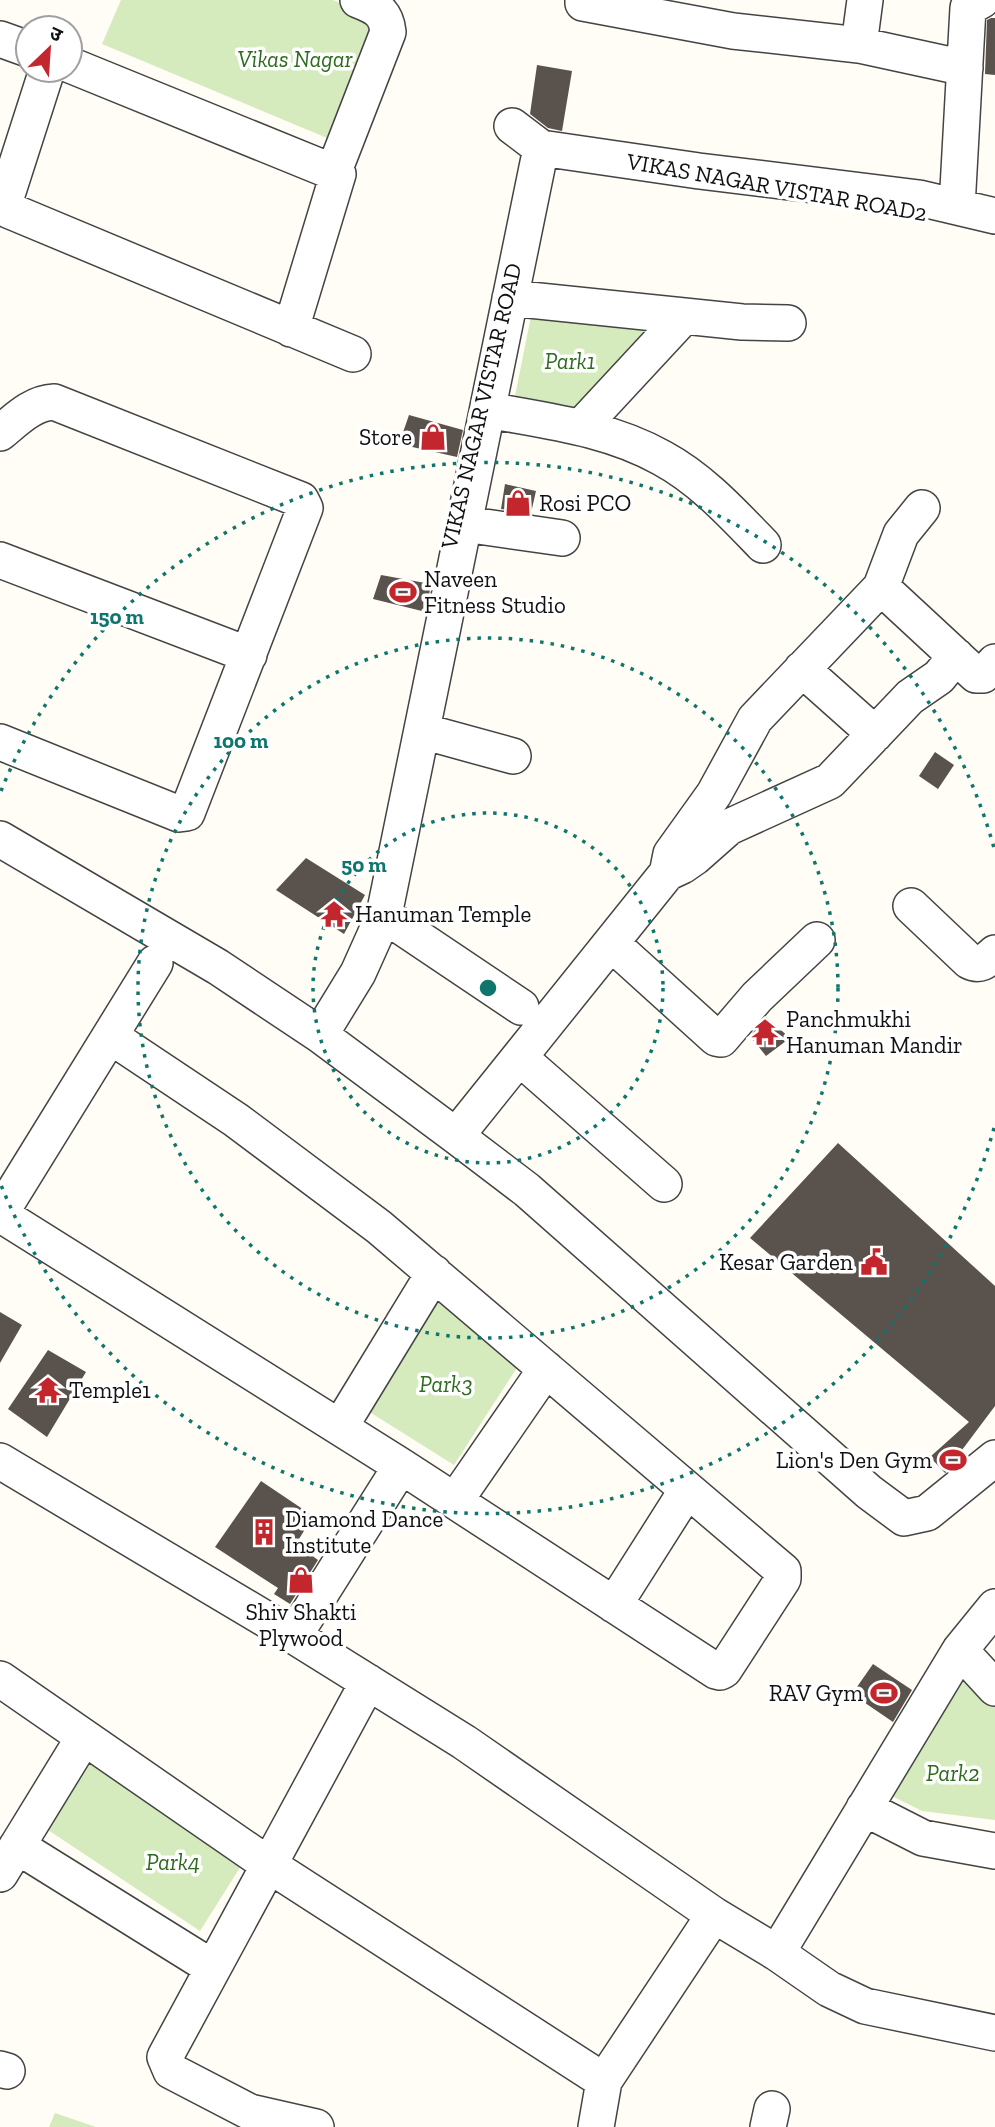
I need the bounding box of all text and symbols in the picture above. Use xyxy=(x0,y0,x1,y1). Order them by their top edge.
north arrow xyxy=(14,14,84,84)
text: उ xyxy=(46,21,67,47)
park label: Vikas Nagar xyxy=(237,45,353,73)
street label: VIKAS NAGAR VISTAR ROAD2 xyxy=(624,147,929,227)
street label: VIKAS NAGAR VISTAR ROAD xyxy=(434,260,528,553)
park label: Park1 xyxy=(545,347,595,375)
shop icon: Store xyxy=(418,422,448,452)
place label: Store xyxy=(359,423,412,451)
shop icon: Rosi PCO xyxy=(503,488,533,518)
place label: Rosi PCO xyxy=(539,489,631,517)
place label: Naveen Fitness Studio xyxy=(424,565,566,619)
sports icon: Naveen Fitness Studio xyxy=(388,577,418,607)
text: 150 m xyxy=(90,604,145,629)
text: 100 m xyxy=(214,728,269,753)
text: 50 m xyxy=(341,852,387,877)
temple icon: Hanuman Temple xyxy=(319,899,349,929)
place label: Hanuman Temple xyxy=(355,900,531,928)
centre of rings xyxy=(476,976,500,1000)
place label: Panchmukhi Hanuman Mandir xyxy=(786,1005,963,1059)
temple icon: Panchmukhi Hanuman Mandir xyxy=(750,1017,780,1047)
public building icon: Kesar Garden xyxy=(859,1247,889,1277)
place label: Kesar Garden xyxy=(719,1248,853,1276)
park label: Park3 xyxy=(419,1370,473,1398)
temple icon: Temple1 xyxy=(33,1375,63,1405)
place label: Temple1 xyxy=(69,1376,151,1404)
sports icon: Lion's Den Gym xyxy=(938,1445,968,1475)
place label: Lion's Den Gym xyxy=(776,1446,932,1474)
place label: Diamond Dance Institute xyxy=(285,1505,443,1559)
building icon: Diamond Dance Institute xyxy=(249,1517,279,1547)
shop icon: Shiv Shakti Plywood xyxy=(286,1565,316,1595)
place label: Shiv Shakti Plywood xyxy=(246,1598,356,1652)
sports icon: RAV Gym xyxy=(869,1678,899,1708)
place label: RAV Gym xyxy=(769,1679,863,1707)
park label: Park2 xyxy=(926,1759,980,1787)
park label: Park4 xyxy=(146,1848,200,1876)

